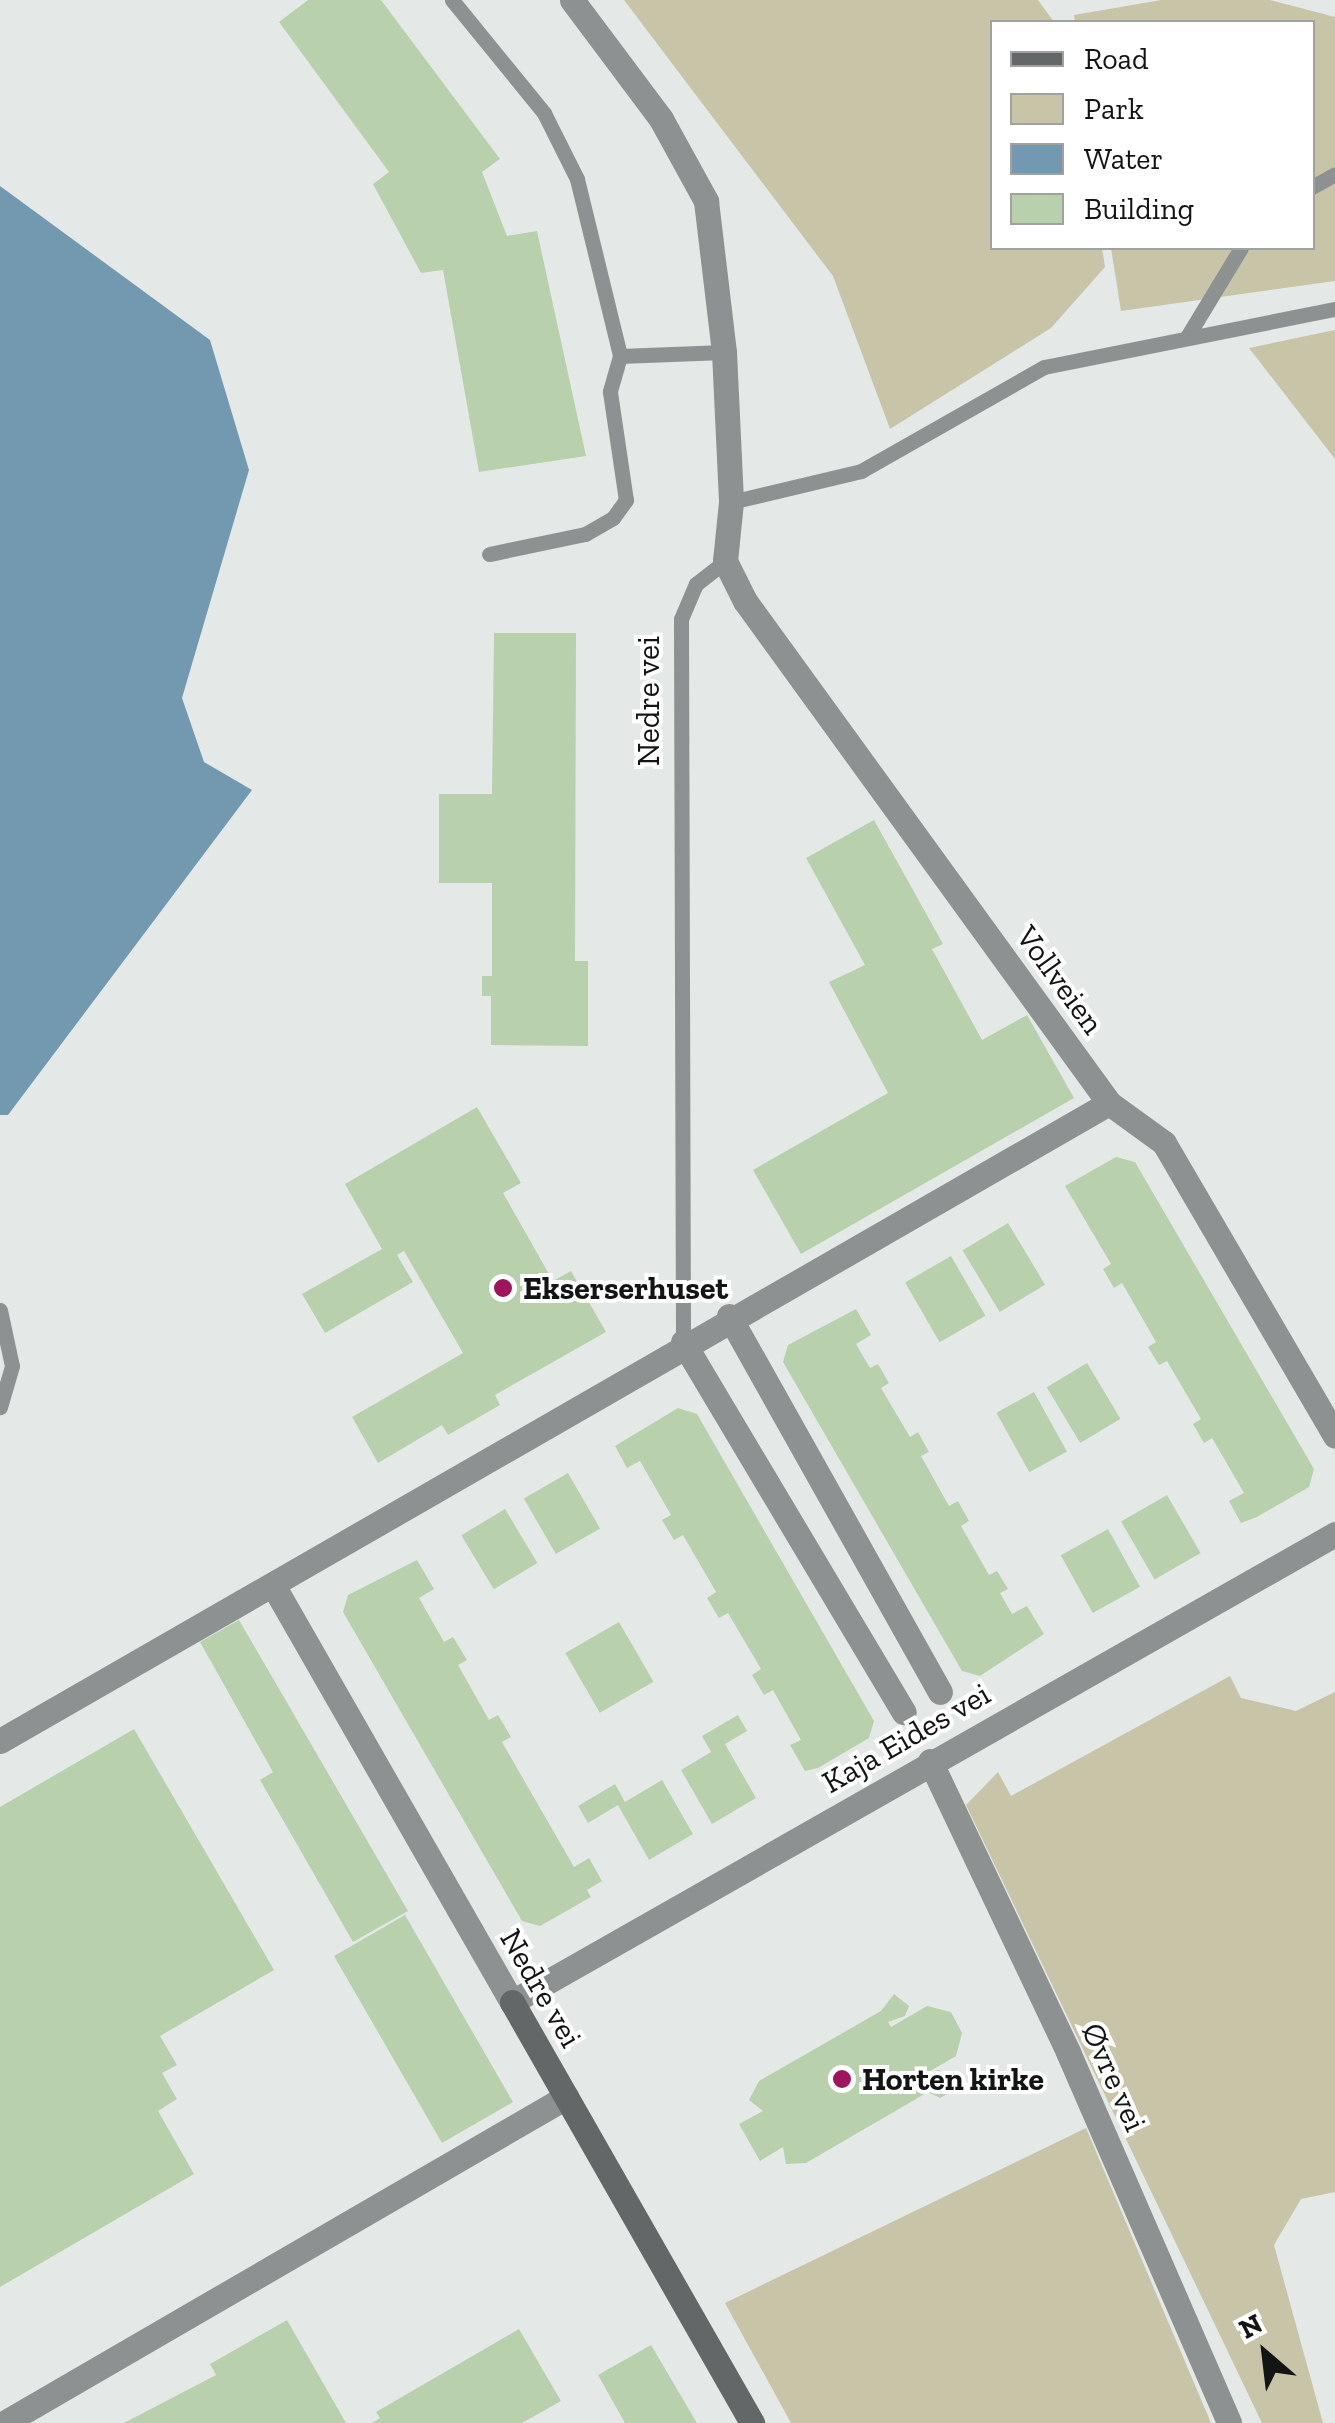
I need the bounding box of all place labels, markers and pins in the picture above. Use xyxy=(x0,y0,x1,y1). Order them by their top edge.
place label: Ekserserhuset xyxy=(523,1269,728,1307)
marker: Ekserserhuset xyxy=(492,1277,514,1299)
place label: Horten kirke xyxy=(862,2060,1044,2098)
marker: Horten kirke xyxy=(831,2068,853,2090)

